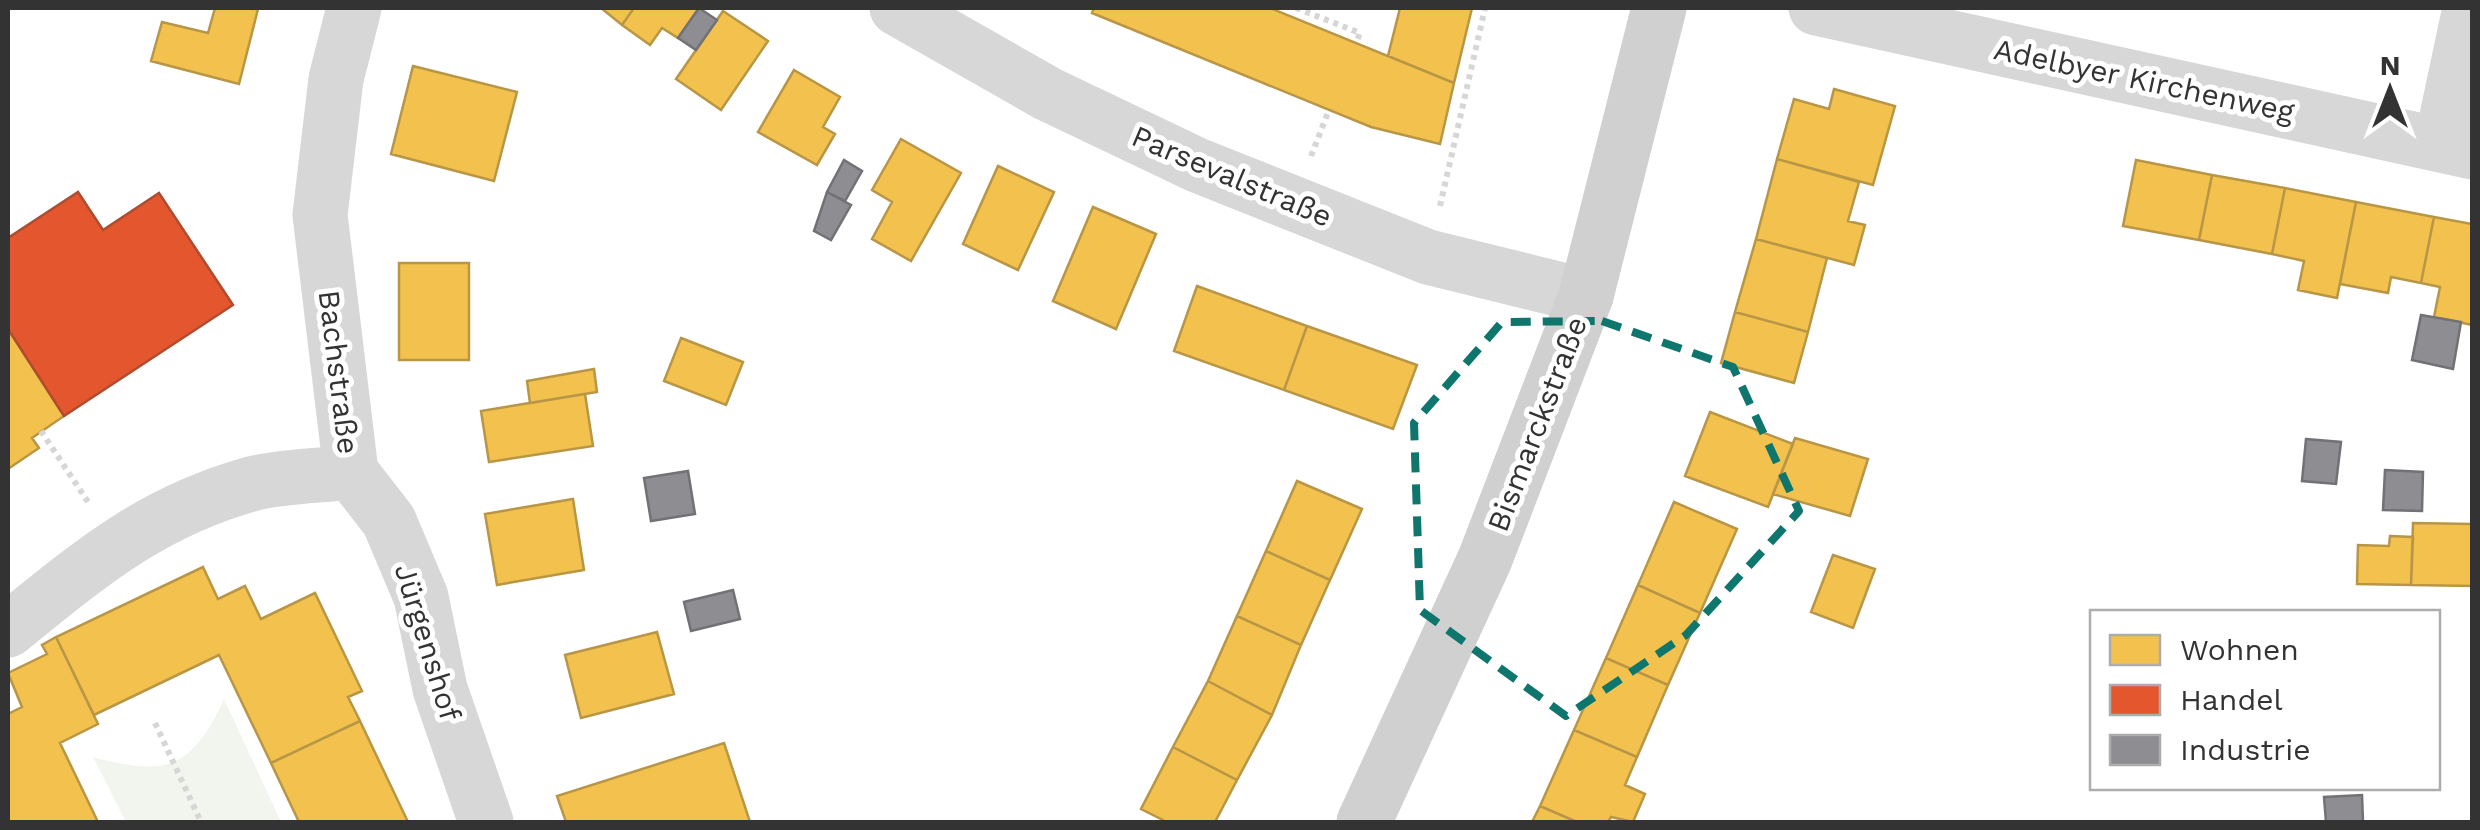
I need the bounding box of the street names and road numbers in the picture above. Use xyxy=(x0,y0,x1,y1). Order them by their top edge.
street label: Adelbyer Kirchenweg xyxy=(1991,31,2297,129)
street label: Parsevalstraße xyxy=(1127,118,1337,234)
street label: Bachstraße xyxy=(312,288,366,456)
street label: Bismarckstraße xyxy=(1480,312,1594,536)
street label: Jürgenshof xyxy=(388,559,469,725)

